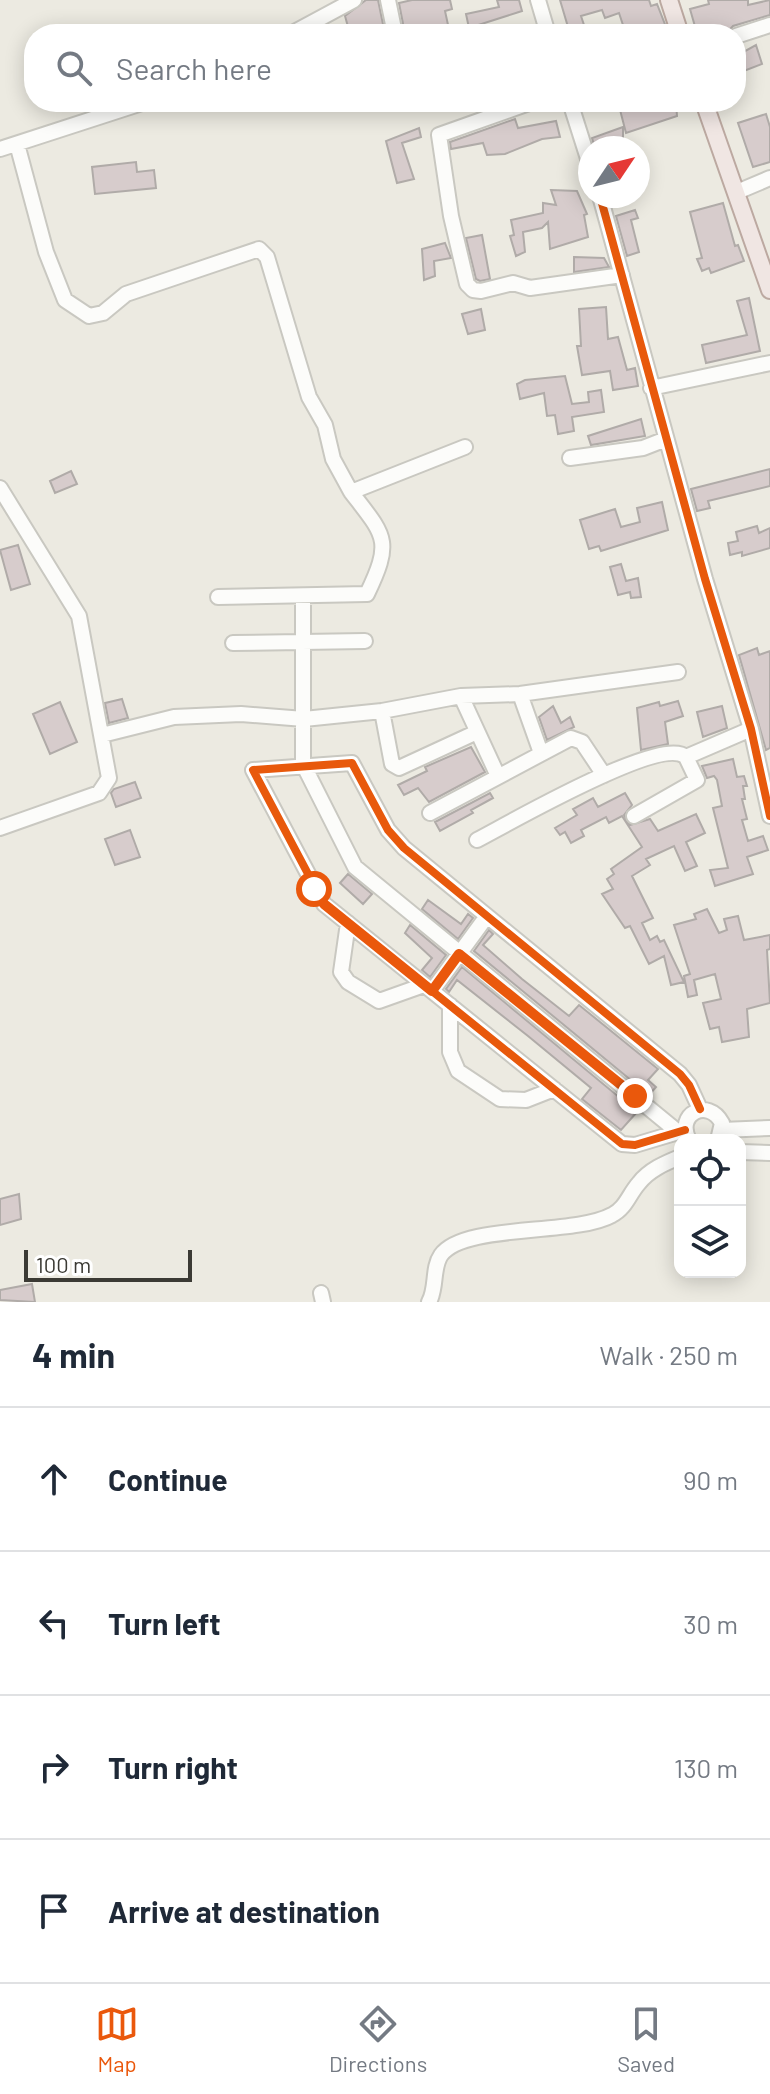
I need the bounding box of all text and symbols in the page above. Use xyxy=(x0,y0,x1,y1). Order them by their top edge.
search box xyxy=(24,24,746,112)
icon: search xyxy=(52,46,96,90)
text: Search here xyxy=(116,50,272,86)
north arrow xyxy=(578,136,650,208)
route start xyxy=(296,871,332,907)
route end xyxy=(617,1078,653,1114)
map controls xyxy=(674,1134,746,1278)
button: locate xyxy=(674,1134,746,1206)
button: layers xyxy=(674,1206,746,1278)
scale bar xyxy=(24,1246,192,1282)
text: 100 m xyxy=(36,1251,91,1277)
text: 4 min xyxy=(32,1334,115,1375)
text: Walk · 250 m xyxy=(600,1339,738,1370)
icon: ahead xyxy=(32,1457,76,1501)
text: Continue xyxy=(108,1461,228,1497)
text: 90 m xyxy=(683,1464,738,1495)
icon: left xyxy=(32,1601,76,1645)
text: Turn left xyxy=(108,1605,221,1641)
text: 30 m xyxy=(683,1608,738,1639)
icon: right xyxy=(32,1745,76,1789)
text: Turn right xyxy=(108,1749,238,1785)
text: 130 m xyxy=(674,1752,738,1783)
icon: arrive xyxy=(32,1889,76,1933)
text: Arrive at destination xyxy=(108,1893,380,1929)
tab: Map xyxy=(95,2002,139,2076)
tab: Directions xyxy=(329,2002,427,2076)
tab: Saved xyxy=(617,2002,675,2076)

